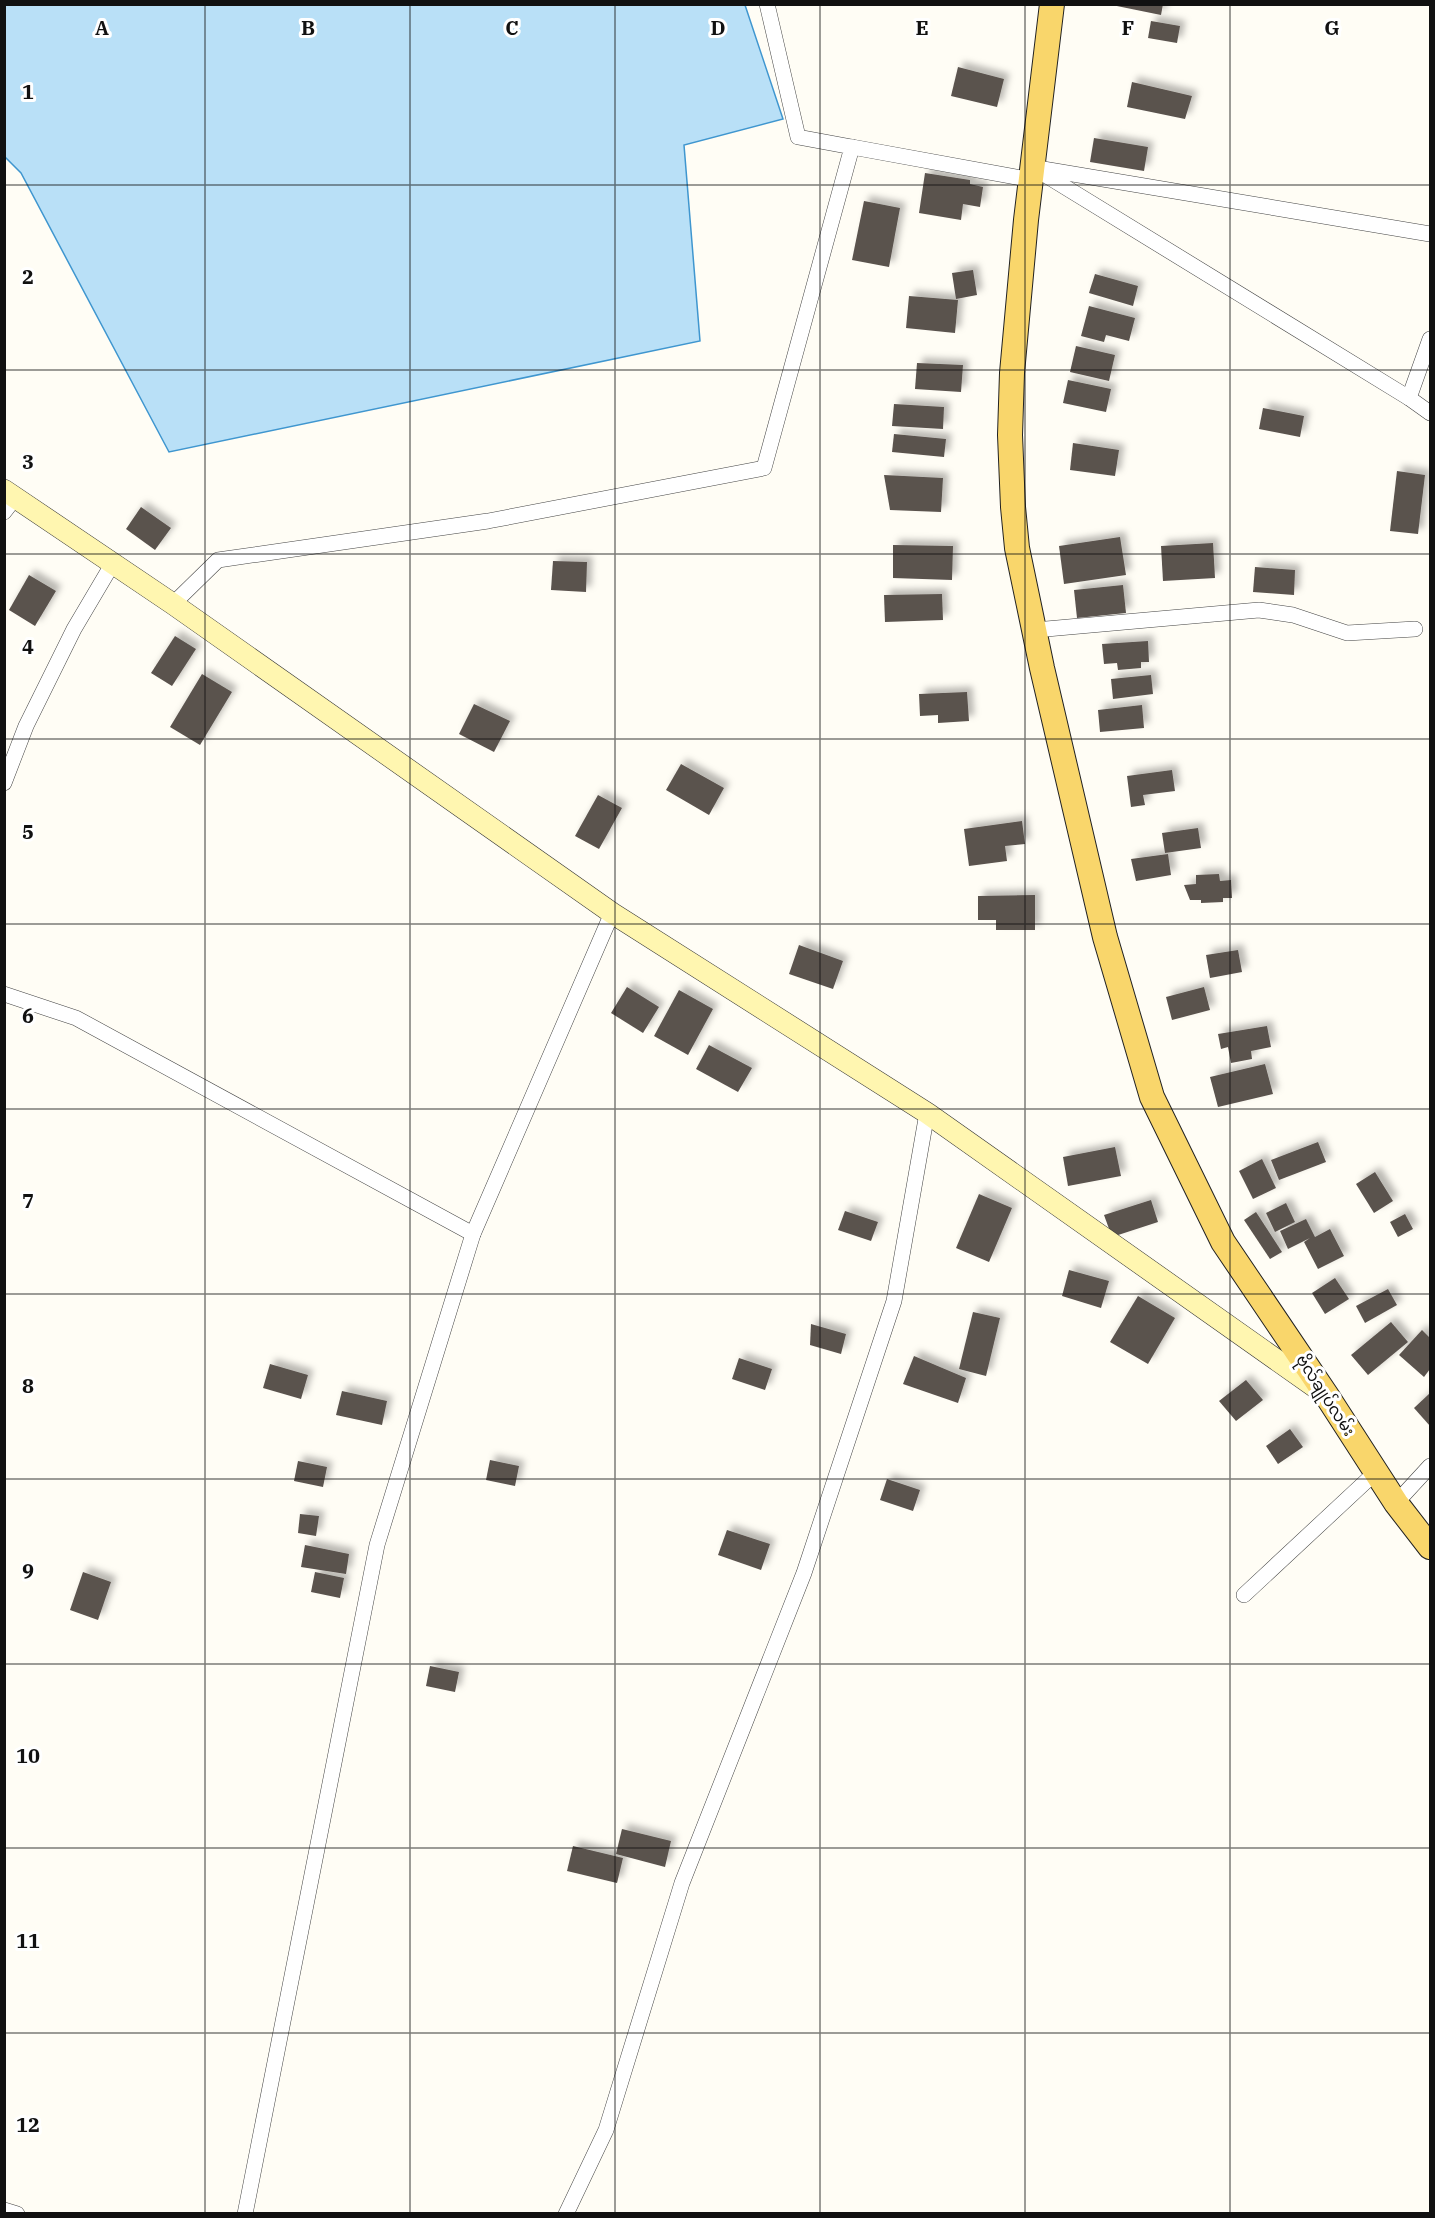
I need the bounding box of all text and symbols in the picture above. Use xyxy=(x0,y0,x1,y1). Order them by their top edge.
text: A xyxy=(95,14,109,41)
text: B xyxy=(301,14,315,41)
text: C xyxy=(505,14,519,41)
text: D xyxy=(710,14,726,41)
text: E xyxy=(915,14,929,41)
text: F xyxy=(1122,14,1134,41)
text: G xyxy=(1324,14,1340,41)
text: 1 xyxy=(22,78,34,105)
text: 2 xyxy=(22,263,34,290)
text: 3 xyxy=(22,448,34,475)
text: 4 xyxy=(22,633,34,660)
text: 5 xyxy=(22,818,34,845)
text: 6 xyxy=(22,1002,34,1029)
text: 7 xyxy=(22,1187,34,1214)
street label: ဗိုလ်ချုပ်လမ်း xyxy=(1288,1350,1361,1442)
text: 8 xyxy=(22,1372,34,1399)
text: 9 xyxy=(22,1557,34,1584)
text: 10 xyxy=(16,1742,40,1769)
text: 11 xyxy=(16,1927,40,1954)
text: 12 xyxy=(16,2111,40,2138)

